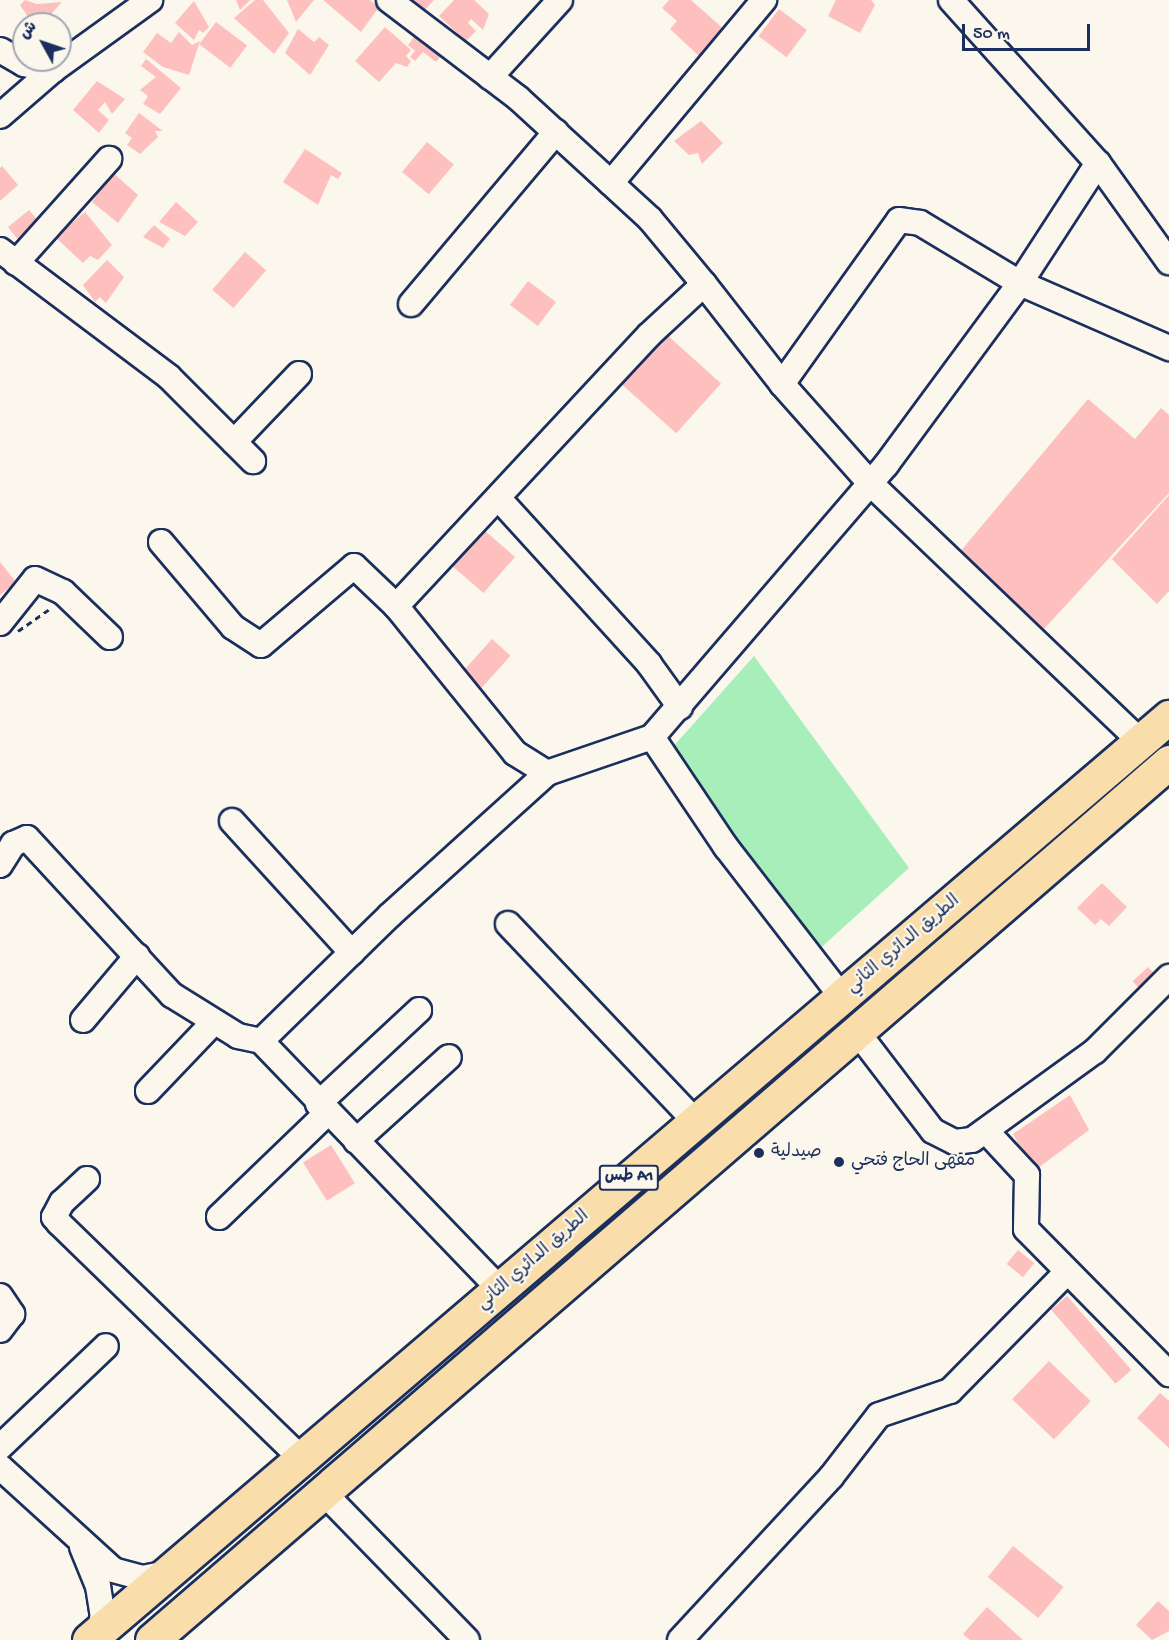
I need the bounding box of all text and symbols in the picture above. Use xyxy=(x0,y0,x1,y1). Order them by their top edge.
north arrow xyxy=(12,12,72,72)
scale bar xyxy=(965,12,1092,50)
text: ش xyxy=(16,19,42,44)
text: 50 m xyxy=(973,24,1010,45)
street label: الطريق الدائري الثاني xyxy=(843,891,965,999)
place label: صيدلية xyxy=(771,1142,822,1164)
marker: صيدلية xyxy=(752,1146,766,1160)
place label: مقهى الحاج فتحي xyxy=(851,1151,975,1173)
marker: مقهى الحاج فتحي xyxy=(832,1155,846,1169)
road number: طس A1 xyxy=(598,1165,660,1191)
street label: الطريق الدائري الثاني xyxy=(473,1206,595,1316)

